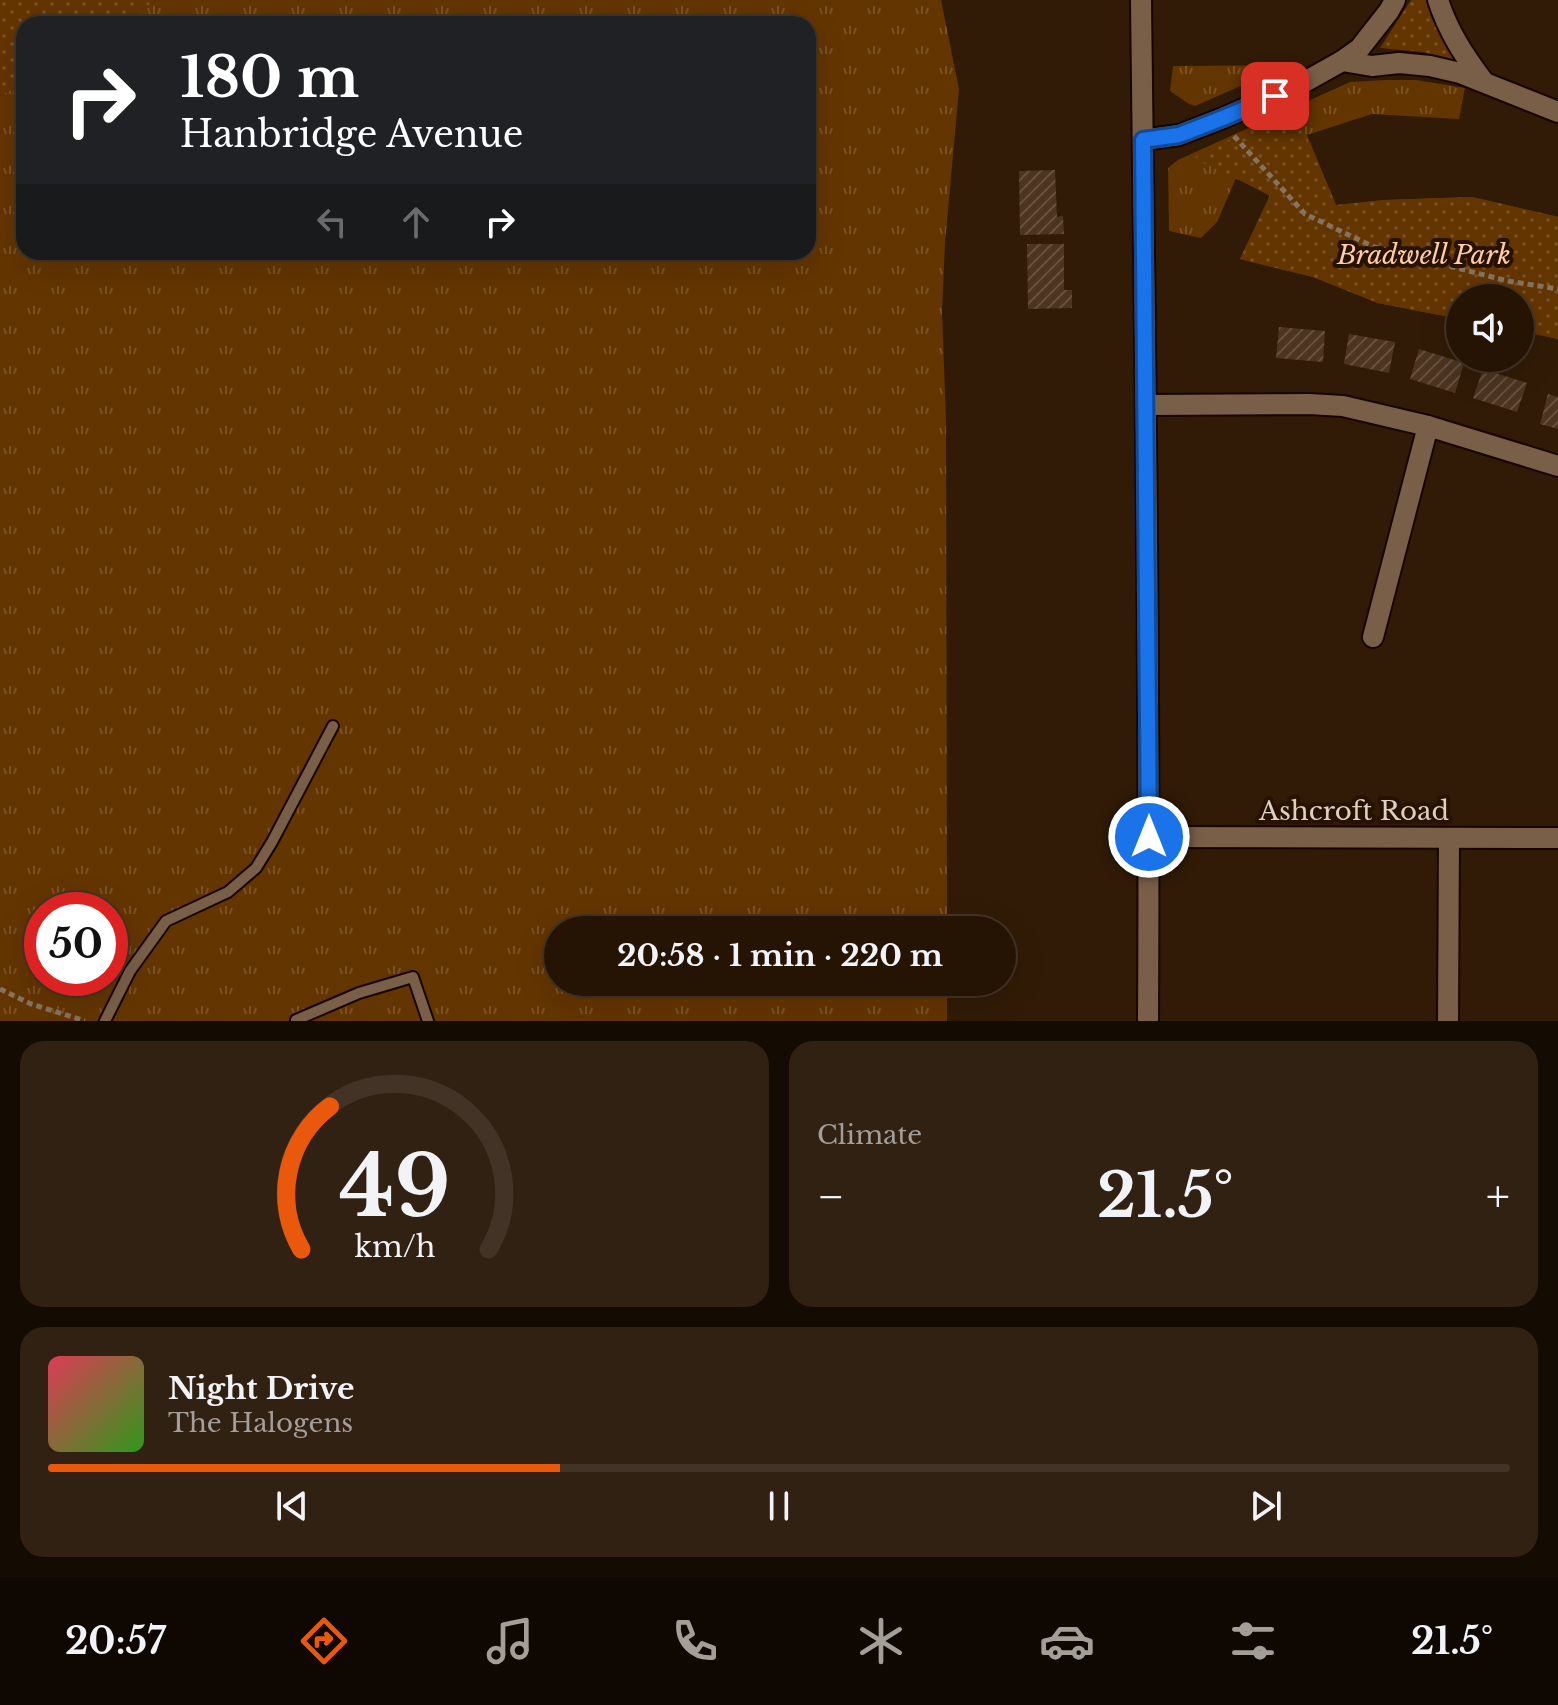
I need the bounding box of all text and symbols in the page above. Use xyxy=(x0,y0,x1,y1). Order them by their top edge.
text: 180 m xyxy=(180,43,359,112)
icon: right xyxy=(48,48,152,152)
pin xyxy=(1241,62,1309,130)
icon: arrive xyxy=(1253,74,1297,118)
text: Hanbridge Avenue xyxy=(180,112,523,157)
icon: left xyxy=(310,200,354,244)
icon: ahead xyxy=(394,200,438,244)
icon: right xyxy=(478,200,522,244)
park label: Bradwell Park xyxy=(1336,239,1511,271)
map controls xyxy=(1446,284,1534,372)
button: sound xyxy=(1446,284,1534,372)
position arrow xyxy=(1107,795,1191,879)
street label: Ashcroft Road xyxy=(1258,795,1449,827)
speed limit sign: 50 xyxy=(24,892,128,996)
text: 20:58 · 1 min · 220 m xyxy=(617,937,943,974)
text: Climate xyxy=(817,1119,922,1151)
text: 49 xyxy=(339,1135,450,1238)
text: 21.5° xyxy=(1097,1159,1234,1233)
text: − xyxy=(817,1169,845,1224)
text: + xyxy=(1486,1169,1510,1224)
text: km/h xyxy=(354,1229,435,1265)
text: Night Drive xyxy=(168,1370,354,1407)
text: The Halogens xyxy=(168,1407,353,1439)
icon: previous xyxy=(270,1484,314,1528)
icon: pause xyxy=(757,1484,801,1528)
icon: next xyxy=(1244,1484,1288,1528)
icon: directions xyxy=(296,1613,352,1669)
icon: music xyxy=(482,1613,538,1669)
icon: phone xyxy=(667,1613,723,1669)
icon: climate xyxy=(853,1613,909,1669)
icon: car xyxy=(1039,1613,1095,1669)
icon: filters xyxy=(1225,1613,1281,1669)
text: 20:57 xyxy=(65,1619,166,1664)
text: 21.5° xyxy=(1411,1619,1493,1664)

